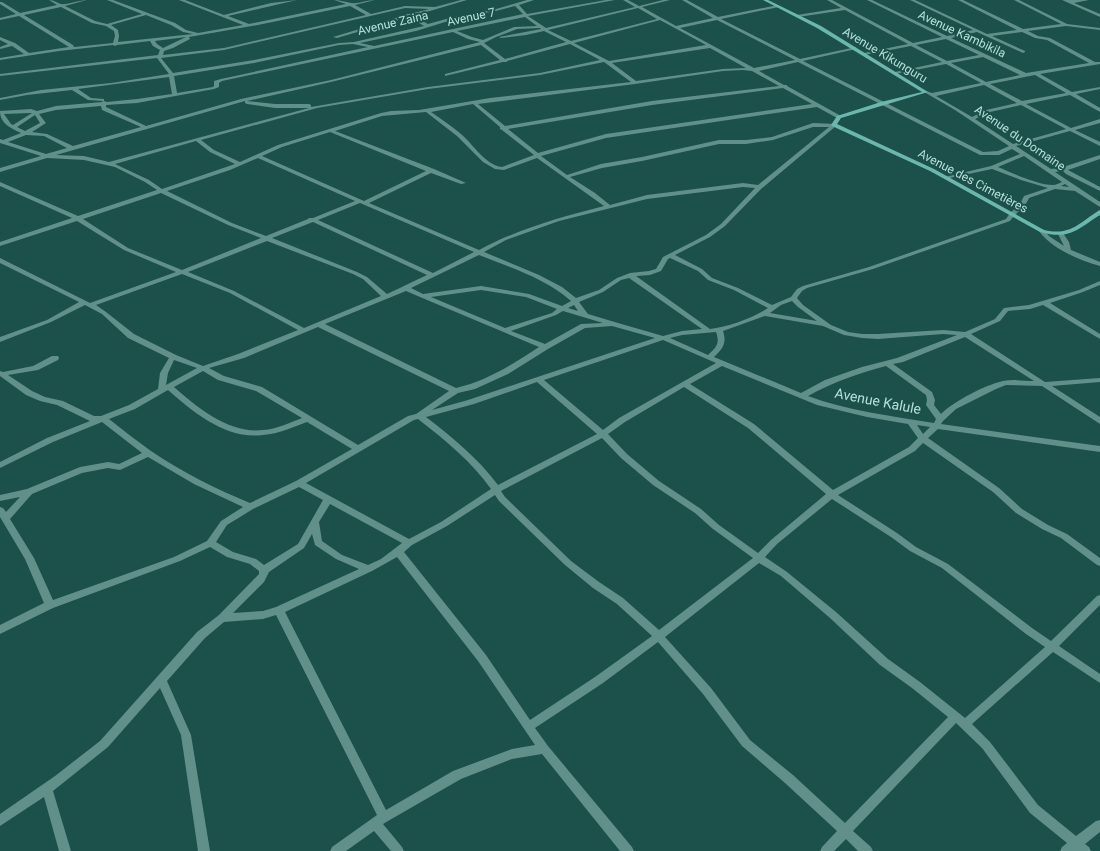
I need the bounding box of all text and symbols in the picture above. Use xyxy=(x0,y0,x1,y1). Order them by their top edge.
street label: Avenue 7 xyxy=(446,5,497,29)
street label: Avenue Zaina xyxy=(356,8,430,38)
street label: Avenue Kambikila xyxy=(916,8,1008,60)
street label: Avenue Kikunguru xyxy=(840,24,930,86)
street label: Avenue du Domaine xyxy=(972,102,1068,174)
street label: Avenue des Cimetières xyxy=(916,146,1030,216)
street label: Avenue Kalule xyxy=(833,385,923,417)

